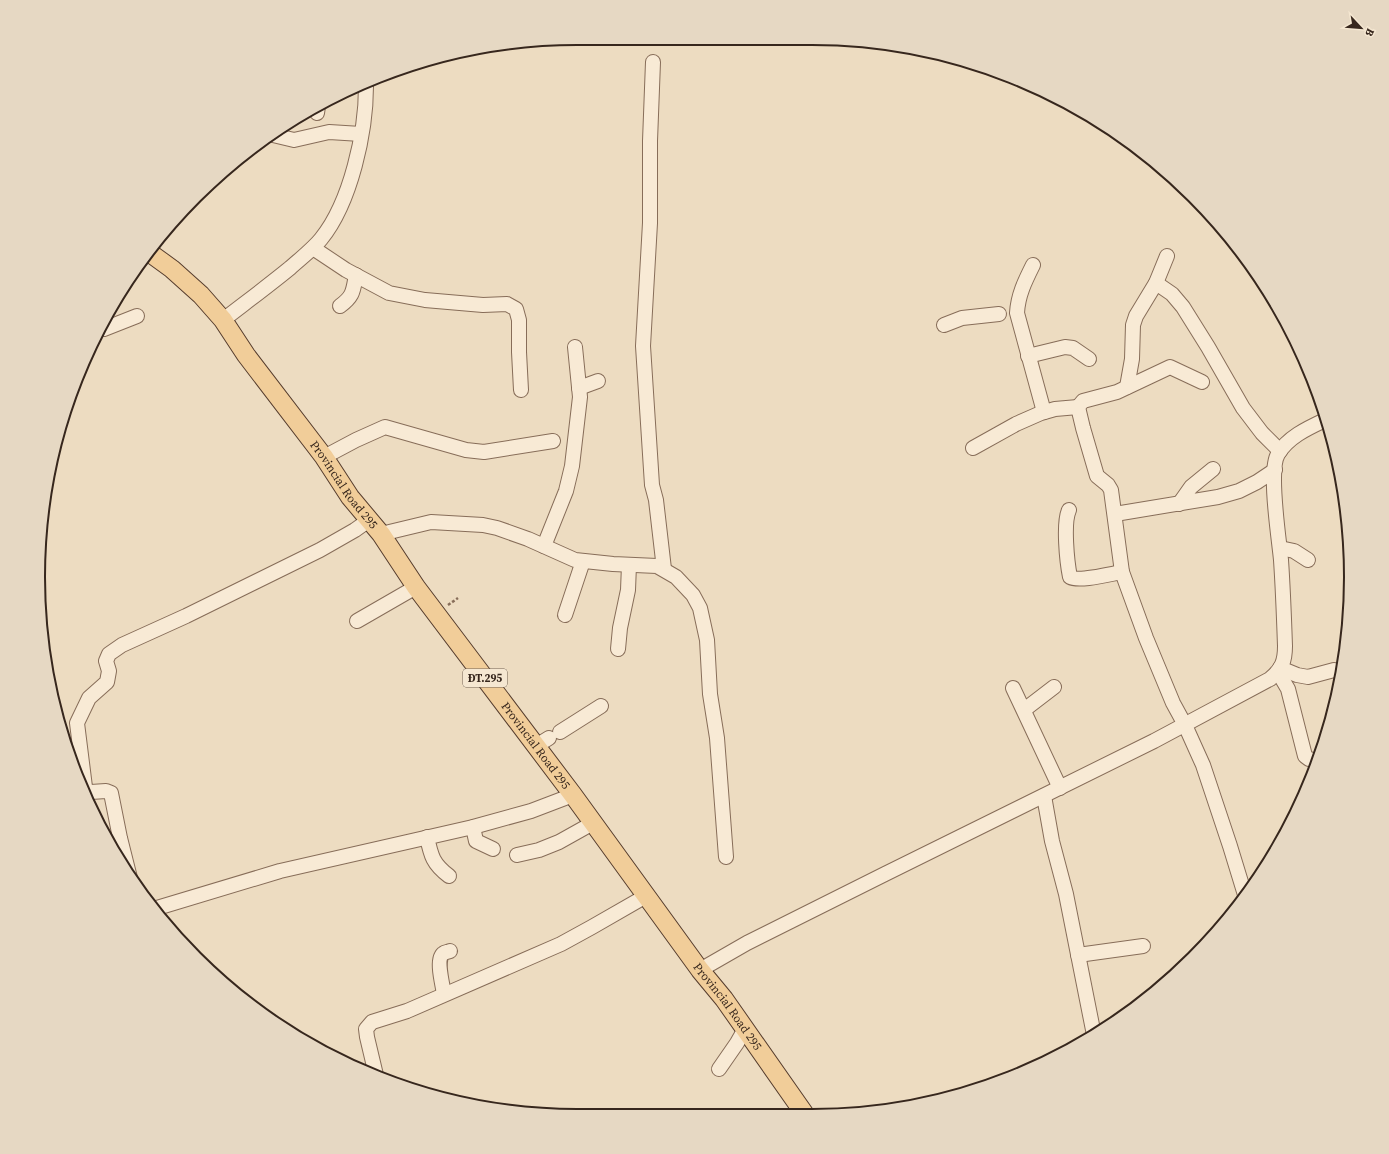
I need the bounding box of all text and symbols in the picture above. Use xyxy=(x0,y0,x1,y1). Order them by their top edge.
north arrow xyxy=(1341,8,1381,48)
text: B xyxy=(1361,26,1378,39)
street label: Provincial Road 295 xyxy=(306,437,381,532)
road number: ĐT.295 xyxy=(463,669,507,687)
street label: Provincial Road 295 xyxy=(498,699,574,793)
street label: Provincial Road 295 xyxy=(690,960,766,1054)

